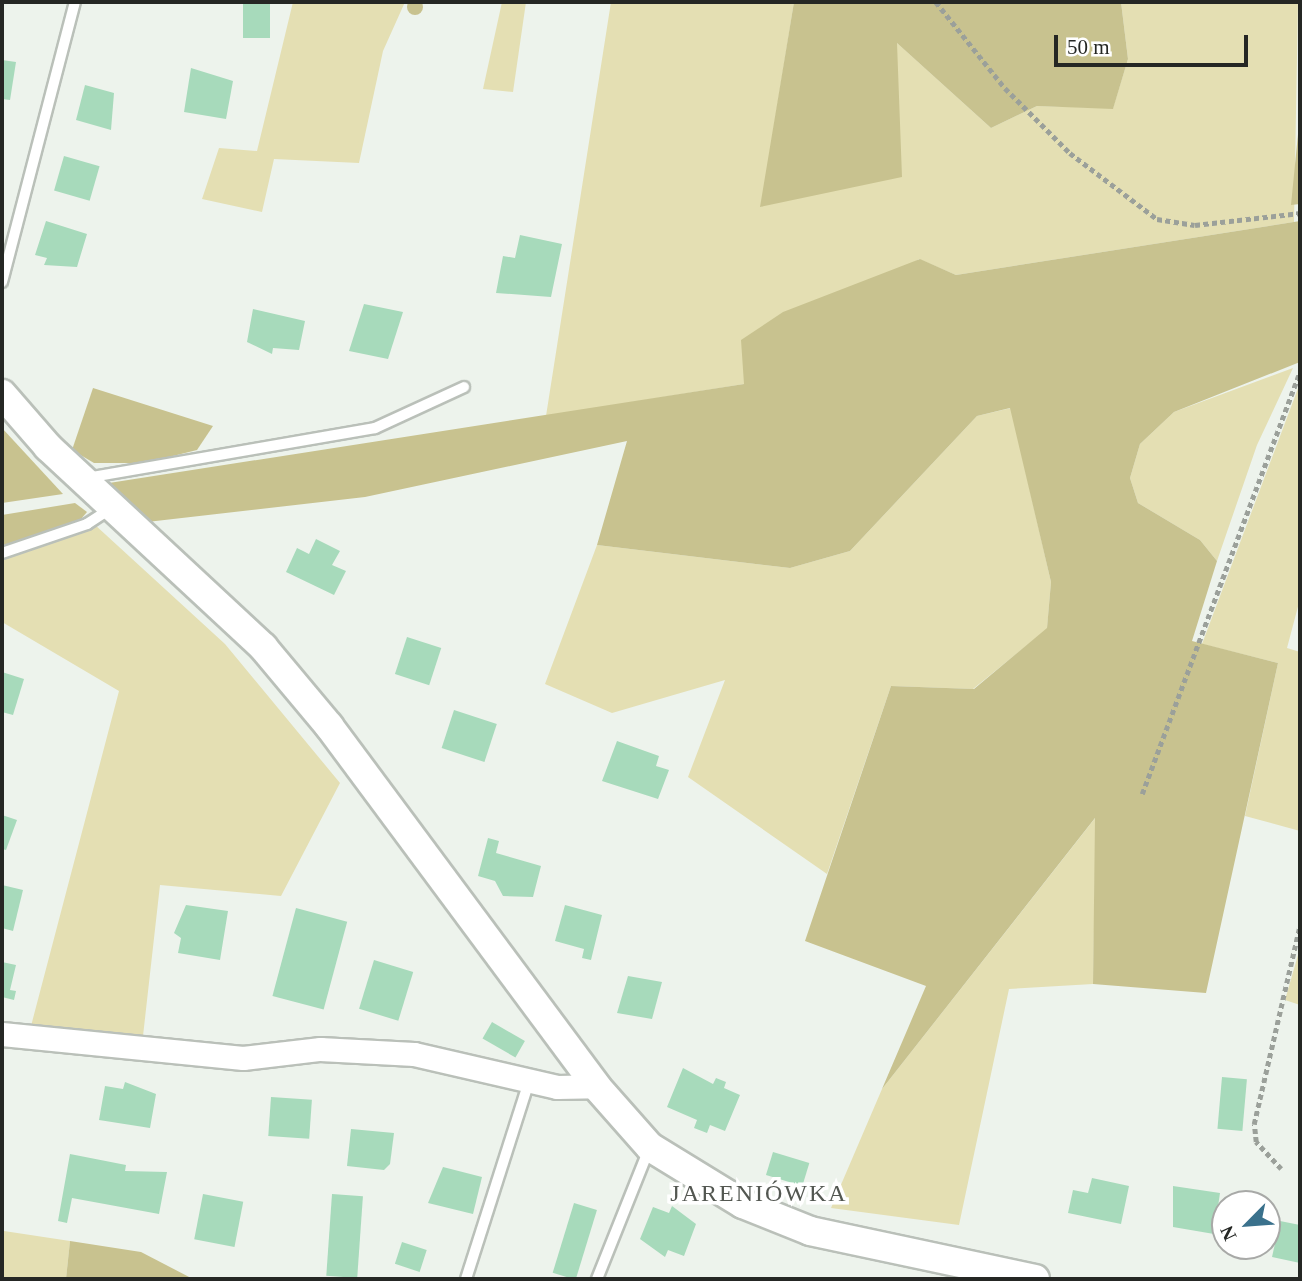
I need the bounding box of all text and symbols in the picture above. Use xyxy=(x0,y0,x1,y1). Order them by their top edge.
scale bar xyxy=(1057,21,1251,65)
text: 50 m xyxy=(1067,35,1110,59)
district label: JARENIÓWKA xyxy=(672,1180,846,1208)
north arrow xyxy=(1211,1190,1281,1260)
text: N xyxy=(1216,1223,1241,1244)

